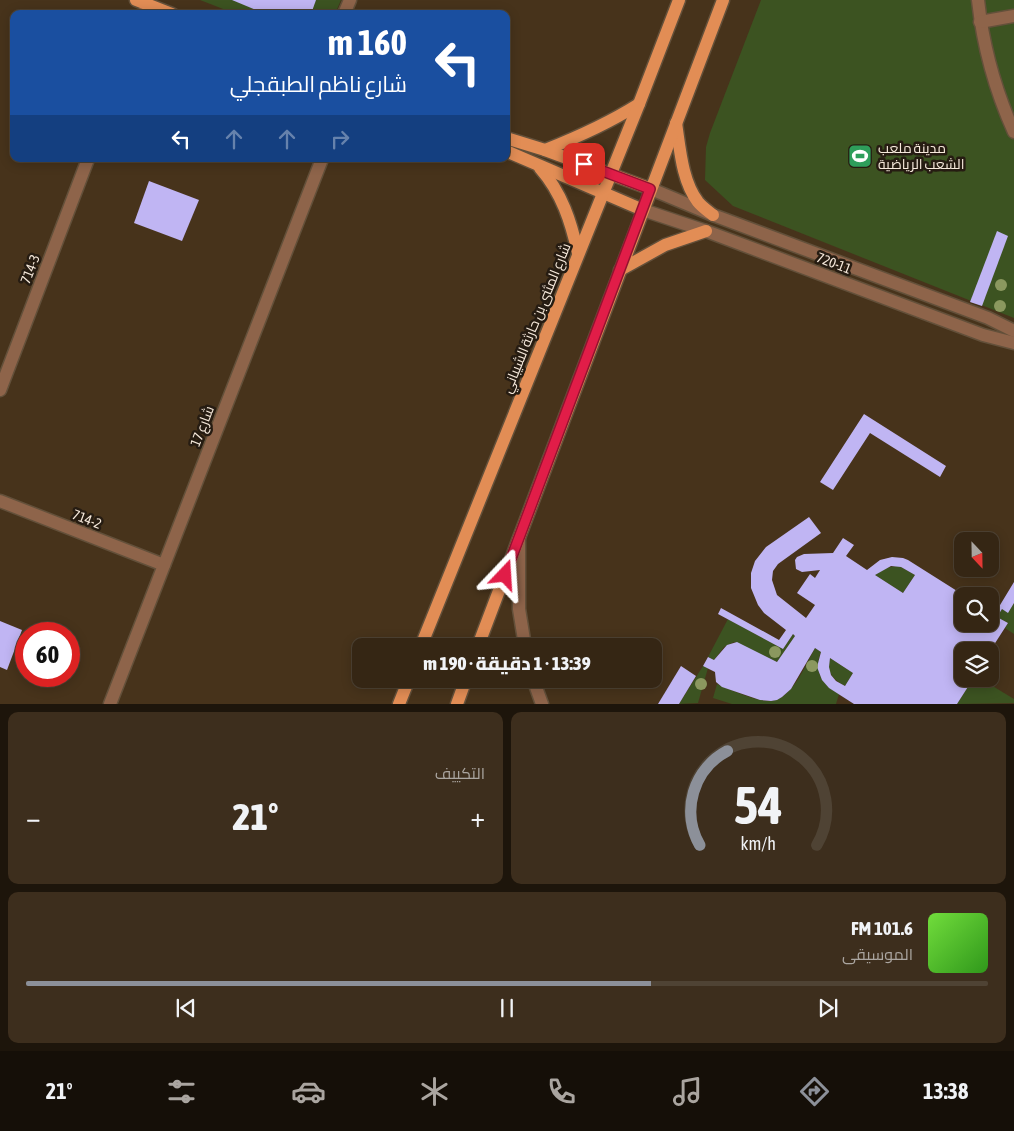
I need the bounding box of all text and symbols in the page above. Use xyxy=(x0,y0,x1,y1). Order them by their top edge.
text: 160 m xyxy=(328,22,407,62)
icon: left xyxy=(425,30,490,95)
text: شارع ناظم الطبقجلي xyxy=(230,71,407,97)
icon: left xyxy=(167,125,195,153)
icon: ahead xyxy=(220,125,248,153)
icon: ahead xyxy=(273,125,301,153)
icon: right xyxy=(326,125,354,153)
place label: مدينة ملعب الشعب الرياضية xyxy=(878,140,964,172)
pin xyxy=(563,143,605,185)
sports icon: مدينة ملعب الشعب الرياضية xyxy=(847,143,873,169)
icon: arrive xyxy=(570,150,598,178)
street label: شارع المثنى بن حارثة الشيباني xyxy=(499,241,577,397)
street label: 720-11 xyxy=(814,249,854,277)
street label: 714-3 xyxy=(17,252,43,286)
street label: شارع 17 xyxy=(187,403,218,449)
street label: 714-2 xyxy=(70,506,104,532)
north arrow xyxy=(954,532,999,578)
map controls xyxy=(954,532,999,687)
position arrow xyxy=(478,548,530,600)
button: search xyxy=(954,587,999,632)
speed limit sign: 60 xyxy=(15,622,80,687)
button: layers xyxy=(954,642,999,687)
text: 13:39 · 1 دقيقة · 190 m xyxy=(423,652,591,674)
text: التكييف xyxy=(435,764,485,782)
text: 54 xyxy=(734,775,783,835)
text: 21° xyxy=(232,795,279,838)
text: − xyxy=(26,801,41,833)
text: + xyxy=(470,801,485,833)
text: km/h xyxy=(741,833,776,854)
text: 101.6 FM xyxy=(851,917,913,939)
text: الموسيقى xyxy=(842,945,913,963)
icon: previous xyxy=(172,994,200,1022)
icon: pause xyxy=(493,994,521,1022)
icon: next xyxy=(814,994,842,1022)
icon: filters xyxy=(164,1074,199,1109)
icon: car xyxy=(291,1074,326,1109)
icon: climate xyxy=(417,1074,452,1109)
icon: phone xyxy=(544,1074,579,1109)
icon: music xyxy=(670,1074,705,1109)
icon: directions xyxy=(797,1074,832,1109)
text: 21° xyxy=(46,1078,73,1104)
text: 13:38 xyxy=(923,1078,968,1104)

